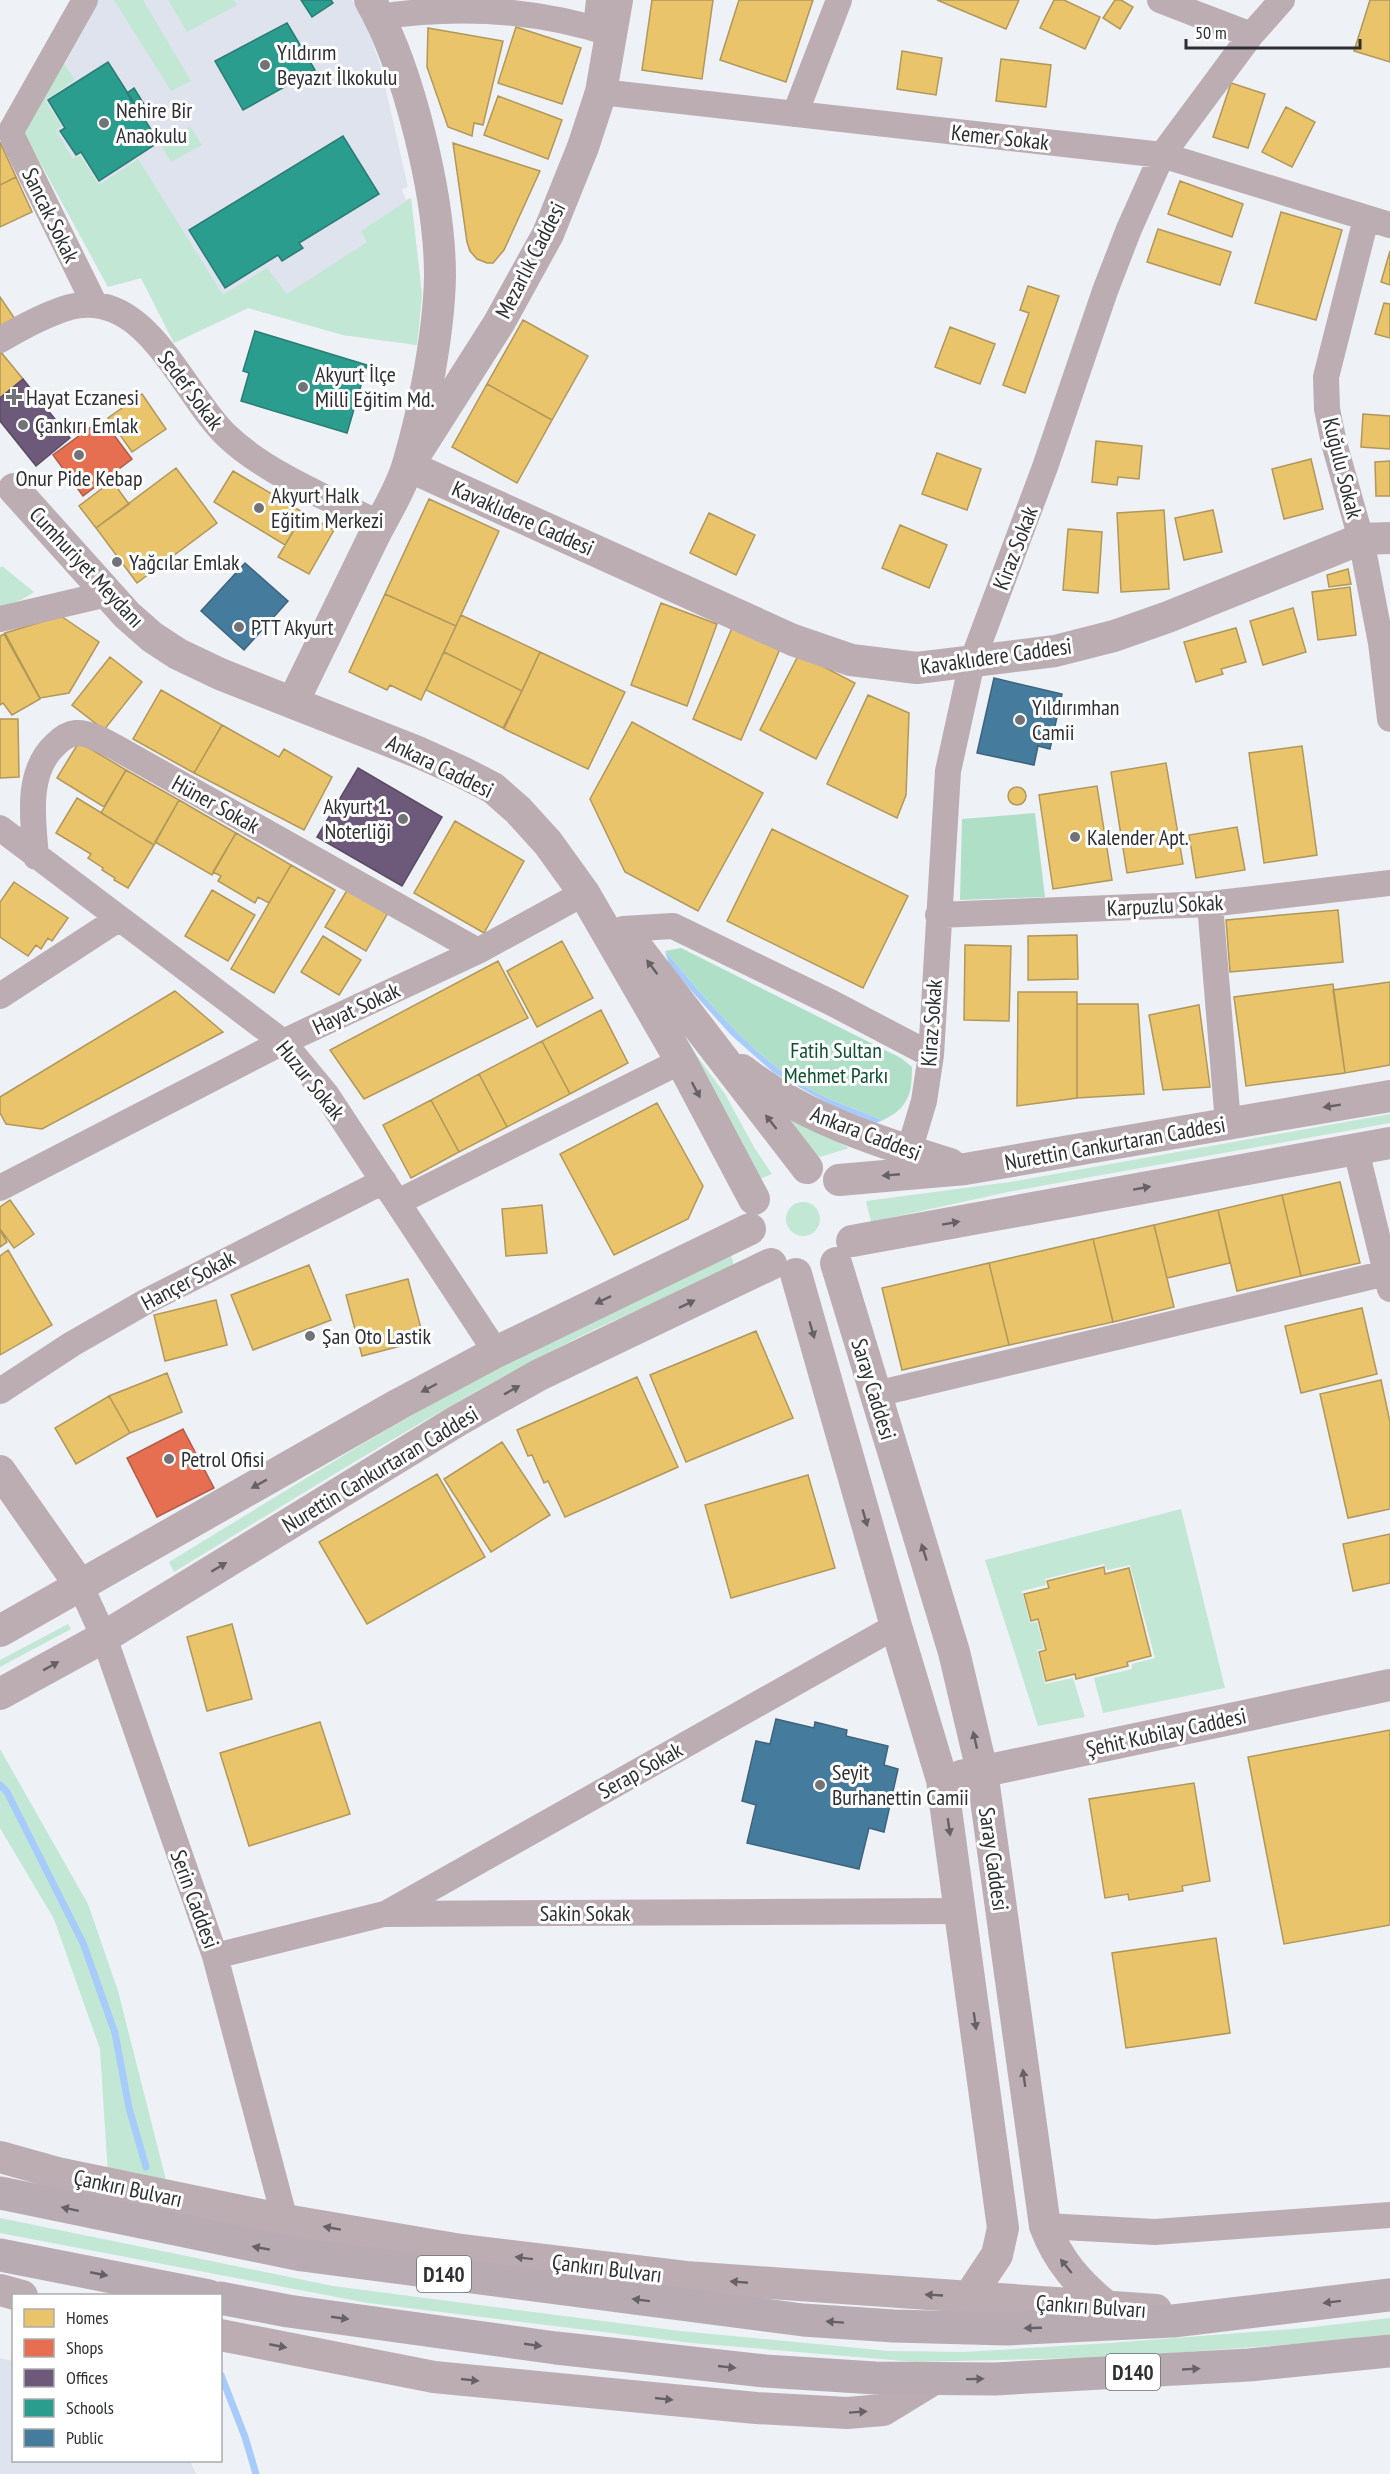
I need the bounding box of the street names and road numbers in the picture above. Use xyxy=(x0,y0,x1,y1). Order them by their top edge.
street label: Kemer Sokak xyxy=(950,118,1051,156)
street label: Sancak Sokak xyxy=(16,163,86,267)
street label: Mezarlık Caddesi xyxy=(489,197,571,323)
street label: Sedef Sokak xyxy=(152,345,230,436)
street label: Kuğulu Sokak xyxy=(1317,415,1369,522)
street label: Kavaklıdere Caddesi xyxy=(448,474,598,562)
street label: Cumhuriyet Meydanı xyxy=(24,501,150,633)
street label: Kiraz Sokak xyxy=(986,502,1044,594)
street label: Kavaklıdere Caddesi xyxy=(919,632,1073,680)
street label: Ankara Caddesi xyxy=(382,728,498,804)
street label: Hüner Sokak xyxy=(167,769,265,840)
street label: Karpuzlu Sokak xyxy=(1106,888,1224,922)
street label: Hayat Sokak xyxy=(308,975,405,1040)
street label: Kiraz Sokak xyxy=(914,978,948,1068)
street label: Huzur Sokak xyxy=(270,1035,352,1126)
street label: Ankara Caddesi xyxy=(807,1099,925,1167)
street label: Nurettin Cankurtaran Caddesi xyxy=(1003,1110,1227,1176)
street label: Hançer Sokak xyxy=(136,1243,240,1316)
street label: Saray Caddesi xyxy=(845,1335,903,1443)
street label: Nurettin Cankurtaran Caddesi xyxy=(277,1399,483,1539)
street label: Şehit Kubilay Caddesi xyxy=(1083,1701,1249,1763)
street label: Serap Sokak xyxy=(593,1735,688,1805)
street label: Saray Caddesi xyxy=(973,1805,1015,1913)
street label: Serin Caddesi xyxy=(164,1846,226,1952)
street label: Sakin Sokak xyxy=(540,1899,631,1927)
street label: Çankırı Bulvarı xyxy=(71,2163,185,2213)
street label: Çankırı Bulvarı xyxy=(551,2247,663,2289)
road number: D140 xyxy=(417,2256,471,2292)
street label: Çankırı Bulvarı xyxy=(1035,2288,1147,2324)
road number: D140 xyxy=(1106,2354,1160,2390)

